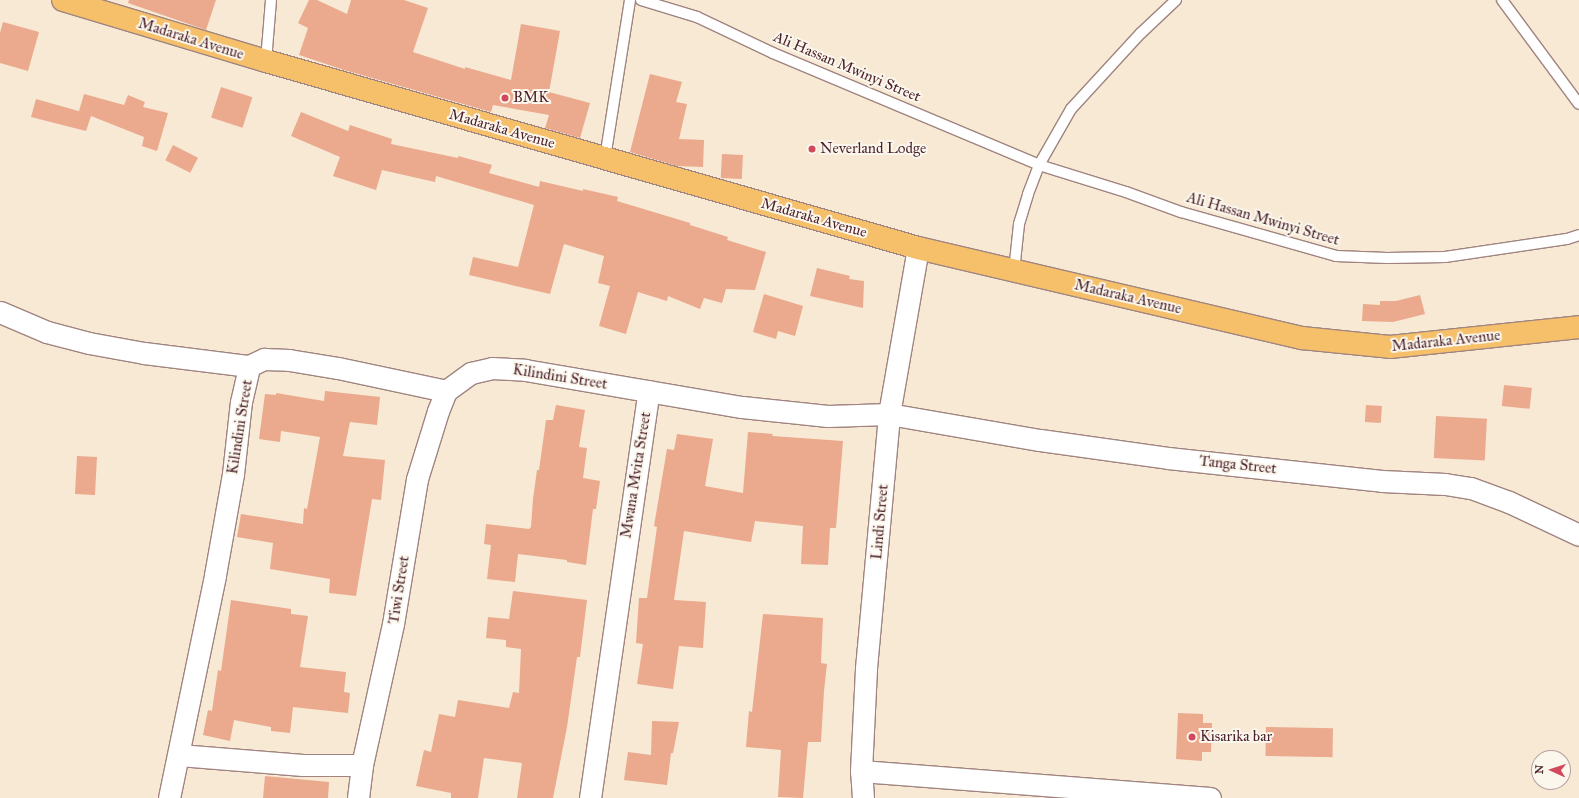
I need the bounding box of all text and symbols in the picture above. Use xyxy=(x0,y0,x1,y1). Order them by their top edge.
street label: Madaraka Avenue xyxy=(136,14,246,64)
street label: Ali Hassan Mwinyi Street xyxy=(771,28,923,106)
place label: BMK xyxy=(513,89,549,107)
marker: BMK xyxy=(500,93,510,103)
street label: Madaraka Avenue xyxy=(447,105,557,153)
place label: Neverland Lodge xyxy=(820,140,926,158)
marker: Neverland Lodge xyxy=(807,144,817,154)
street label: Ali Hassan Mwinyi Street xyxy=(1185,189,1341,249)
street label: Madaraka Avenue xyxy=(759,194,869,242)
street label: Madaraka Avenue xyxy=(1073,276,1183,318)
street label: Madaraka Avenue xyxy=(1391,326,1501,356)
street label: Kilindini Street xyxy=(511,361,609,393)
street label: Kilindini Street xyxy=(224,378,256,476)
street label: Mwana Mvita Street xyxy=(617,411,655,539)
street label: Tanga Street xyxy=(1198,452,1278,478)
street label: Lindi Street xyxy=(868,484,892,560)
street label: Tiwi Street xyxy=(385,555,413,625)
place label: Kisarika bar xyxy=(1200,728,1272,746)
marker: Kisarika bar xyxy=(1187,732,1197,742)
north arrow xyxy=(1531,750,1571,790)
text: N xyxy=(1533,764,1546,774)

